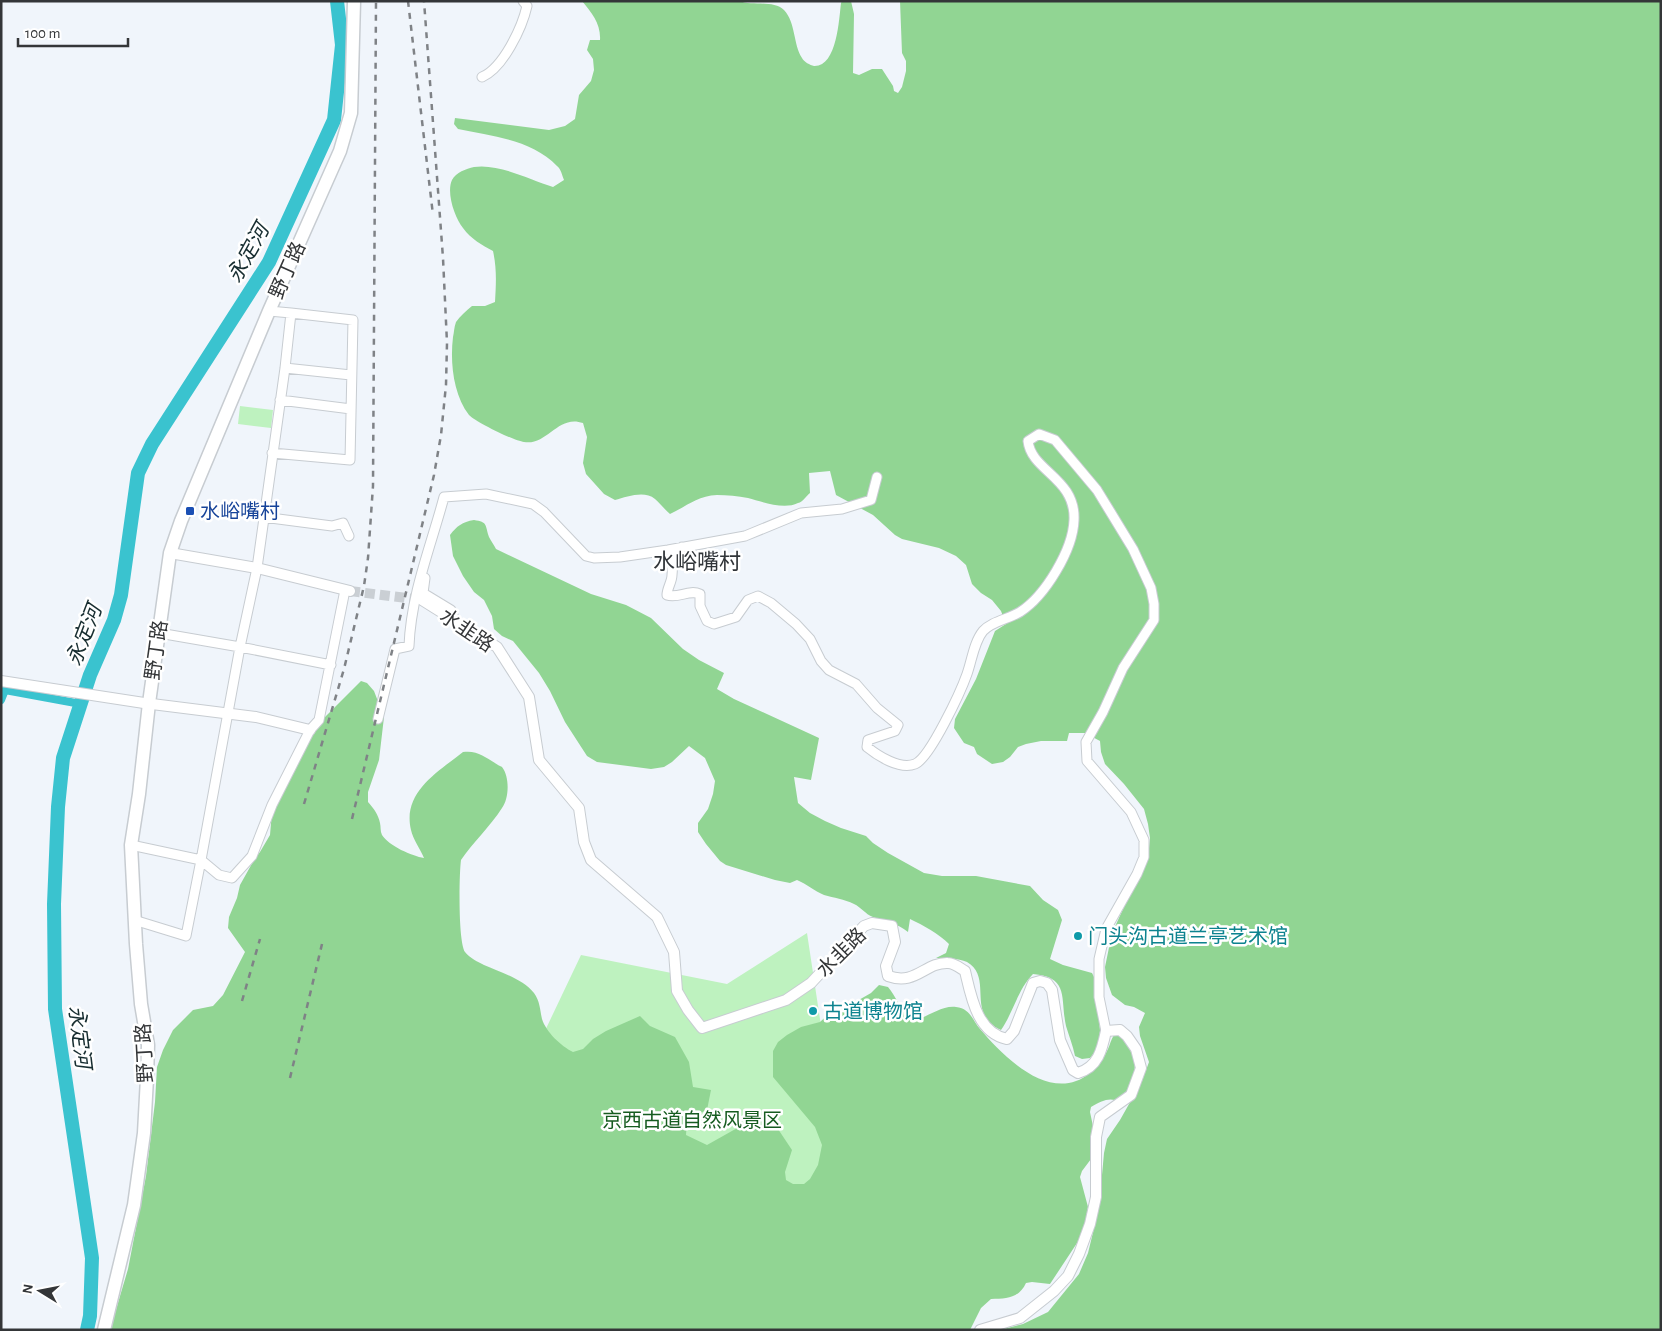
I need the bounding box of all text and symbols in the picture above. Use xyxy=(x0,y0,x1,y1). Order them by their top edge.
scale bar xyxy=(18,15,128,47)
text: 100 m xyxy=(25,26,60,41)
water label: 永定河 xyxy=(223,217,275,286)
street label: 野丁路 xyxy=(266,239,309,302)
place label: 水峪嘴村 xyxy=(200,501,280,522)
marker: 水峪嘴村 xyxy=(184,505,196,517)
district label: 水峪嘴村 xyxy=(653,550,741,573)
water label: 永定河 xyxy=(62,598,107,668)
street label: 水韭路 xyxy=(436,605,497,656)
street label: 野丁路 xyxy=(142,619,171,681)
street label: 水韭路 xyxy=(813,924,870,981)
place label: 门头沟古道兰亭艺术馆 xyxy=(1088,925,1288,947)
marker: 门头沟古道兰亭艺术馆 xyxy=(1072,930,1084,942)
place label: 古道博物馆 xyxy=(823,1000,923,1022)
water label: 永定河 xyxy=(65,1004,95,1074)
marker: 古道博物馆 xyxy=(807,1005,819,1017)
street label: 野丁路 xyxy=(132,1022,157,1083)
park label: 京西古道自然风景区 xyxy=(602,1110,782,1131)
north arrow xyxy=(15,1266,65,1316)
text: N xyxy=(20,1283,36,1295)

